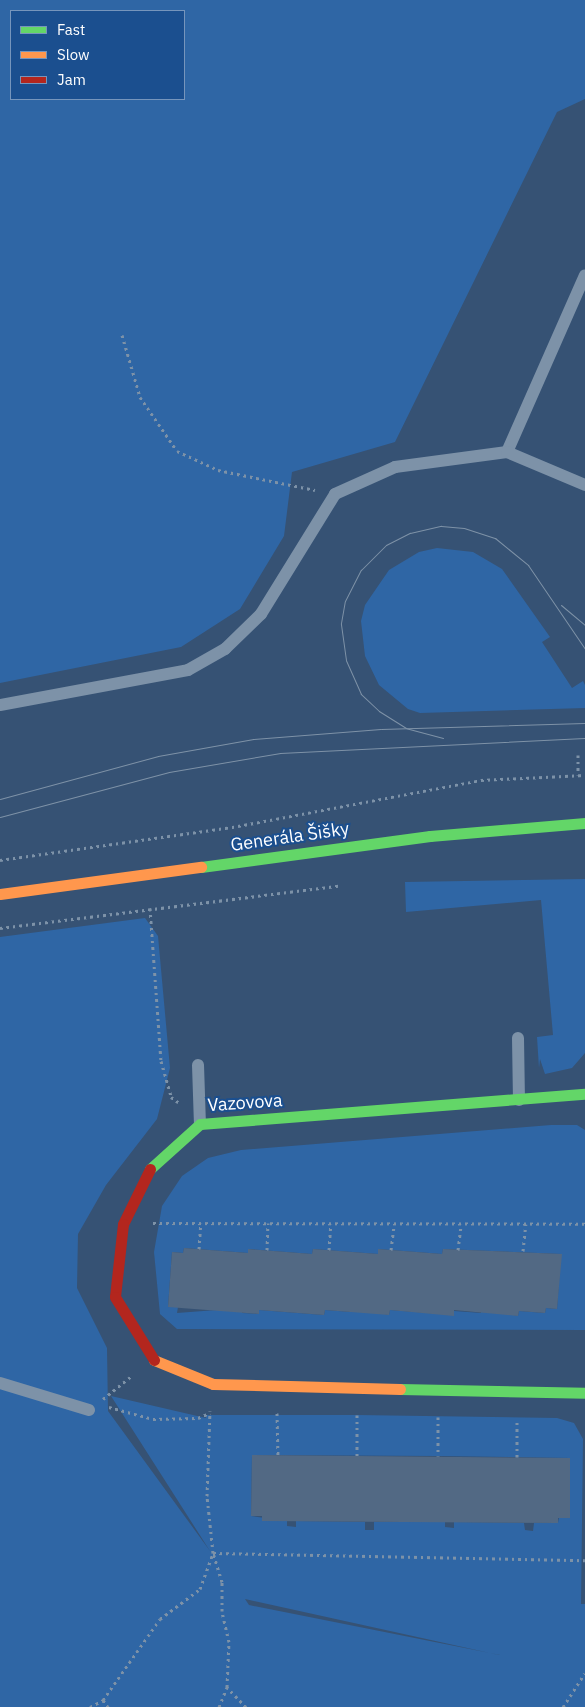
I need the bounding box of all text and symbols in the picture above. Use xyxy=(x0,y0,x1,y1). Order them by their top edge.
legend xyxy=(10,10,185,100)
text: Fast xyxy=(57,20,85,39)
text: Slow xyxy=(57,45,90,64)
text: Jam xyxy=(57,70,86,89)
street label: Generála Šišky xyxy=(229,818,351,856)
street label: Vazovova xyxy=(207,1090,283,1116)

